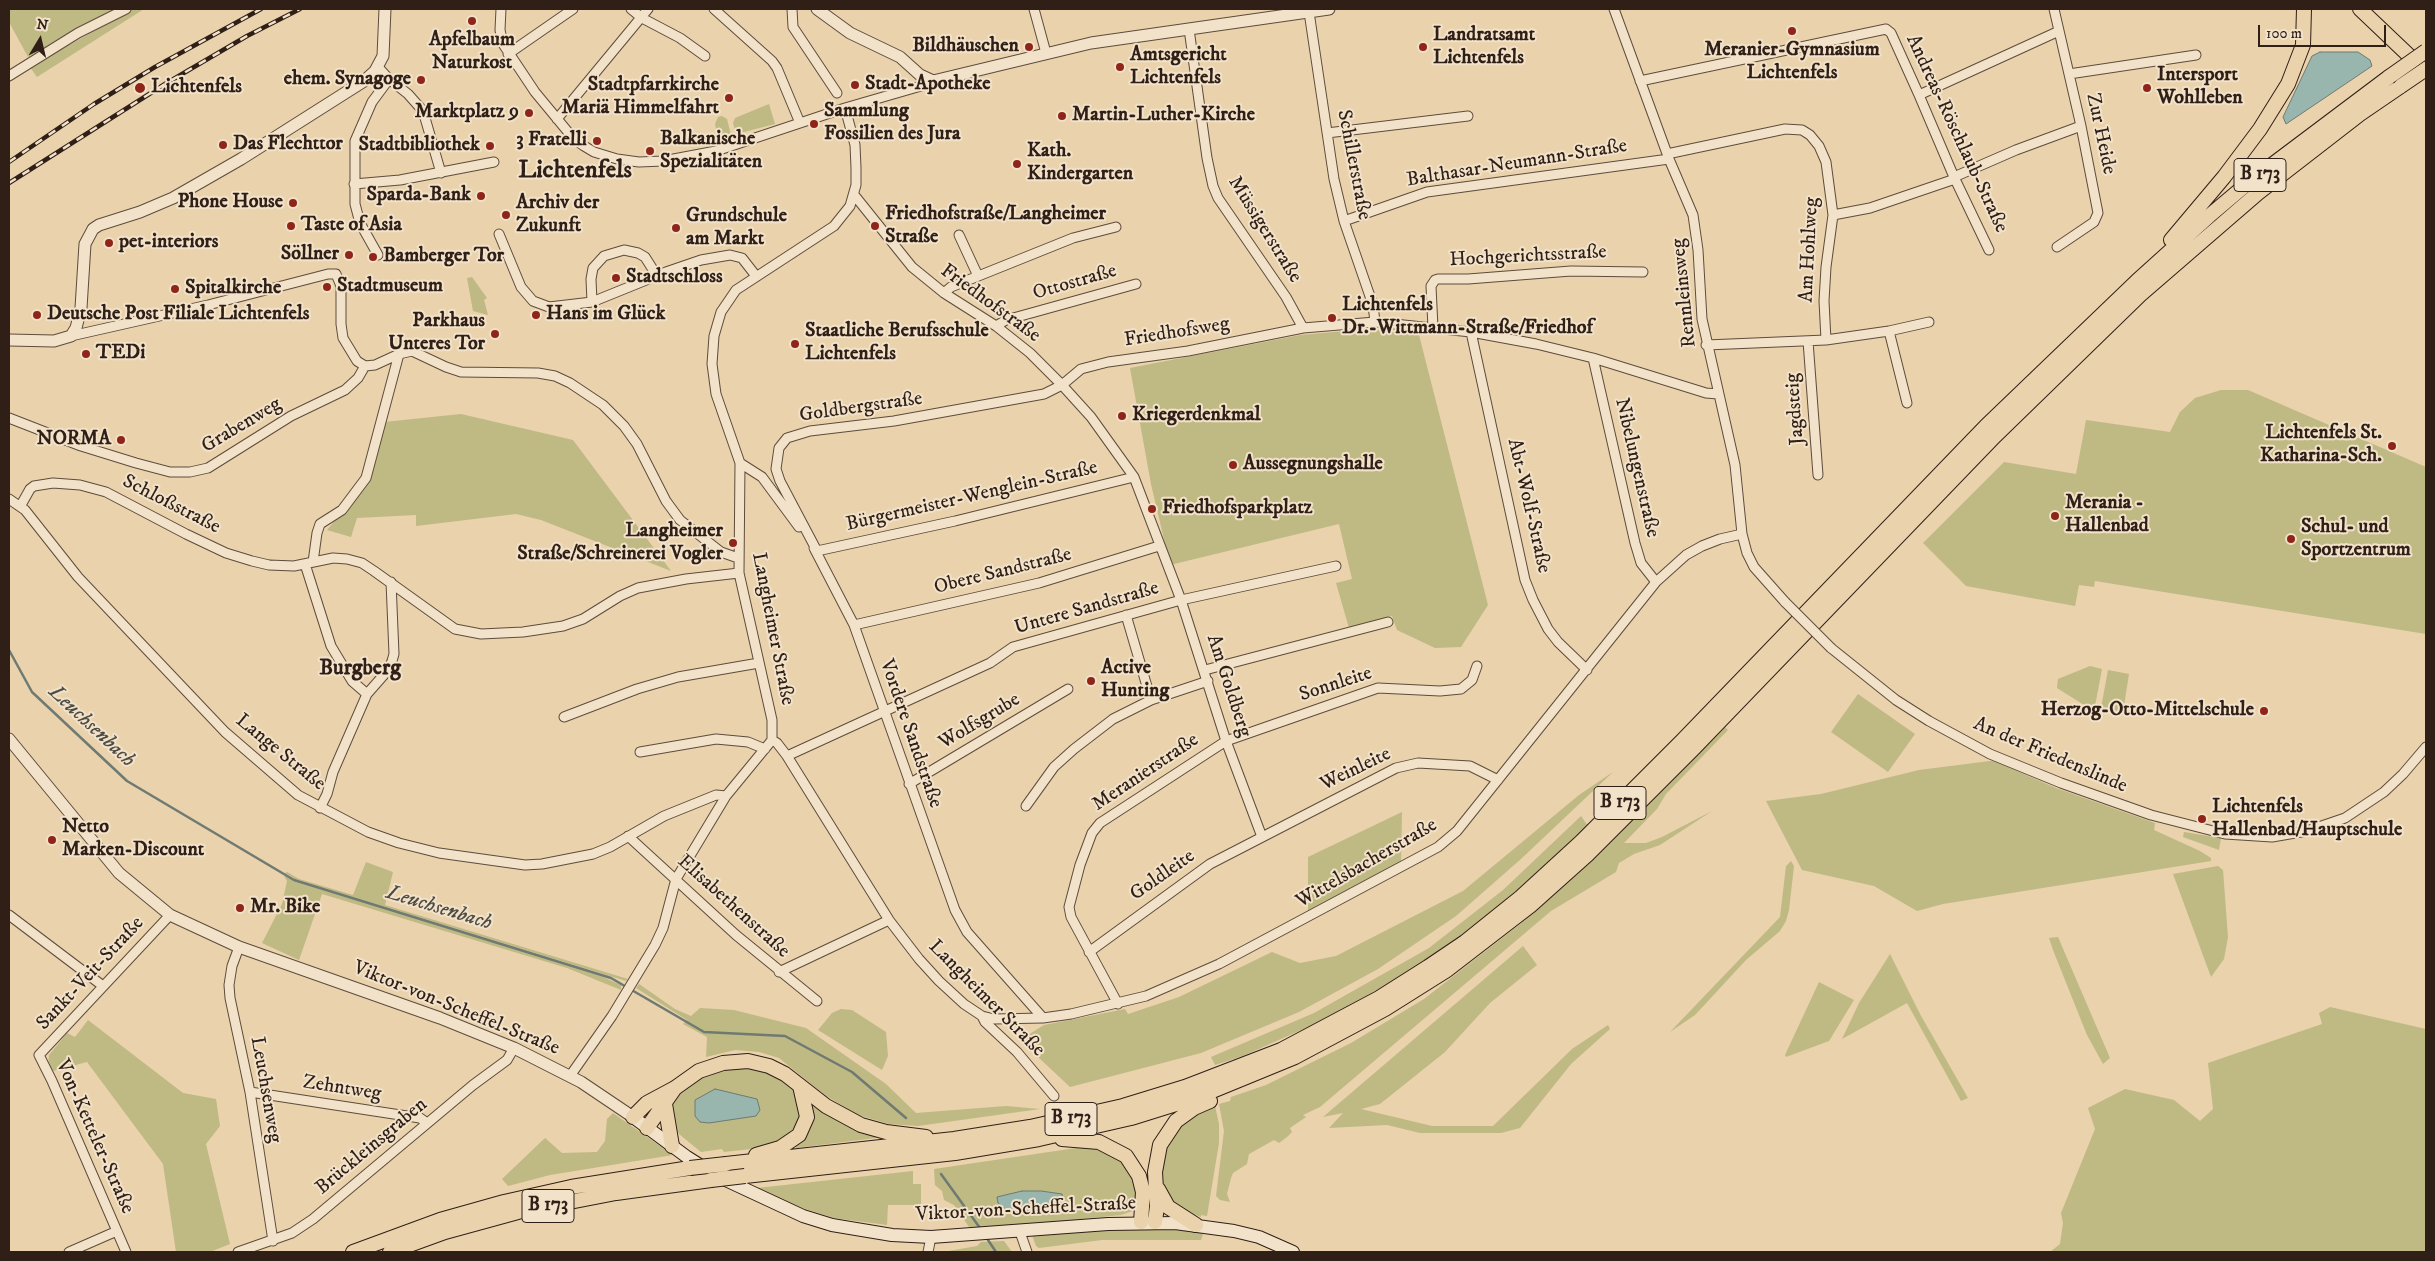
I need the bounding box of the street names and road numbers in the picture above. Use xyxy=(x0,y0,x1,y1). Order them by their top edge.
street label: Andreas-Röschlaub-Straße xyxy=(1900,31,2012,237)
street label: Zur Heide xyxy=(2080,91,2120,177)
street label: Schillerstraße xyxy=(1331,108,1375,222)
street label: Balthasar-Neumann-Straße xyxy=(1405,135,1629,193)
road number: B 173 xyxy=(2234,158,2286,192)
street label: Müssigerstraße xyxy=(1222,172,1306,288)
street label: Am Hohlweg xyxy=(1795,197,1825,303)
street label: Rennleinsweg xyxy=(1667,237,1703,349)
street label: Hochgerichtsstraße xyxy=(1449,241,1607,273)
street label: Friedhofstraße xyxy=(935,260,1045,348)
street label: Ottostraße xyxy=(1030,260,1120,306)
street label: Friedhofsweg xyxy=(1123,313,1231,353)
street label: Jagdsteig xyxy=(1782,372,1810,446)
street label: Goldbergstraße xyxy=(798,387,924,429)
street label: Grabenweg xyxy=(198,393,286,459)
street label: Nibelungenstraße xyxy=(1608,396,1664,540)
street label: Abt-Wolf-Straße xyxy=(1501,436,1555,576)
street label: Bürgermeister-Wenglein-Straße xyxy=(844,456,1100,538)
street label: Schloßstraße xyxy=(118,470,224,540)
street label: Obere Sandstraße xyxy=(932,543,1074,601)
street label: Langheimer Straße xyxy=(745,551,799,707)
street label: Untere Sandstraße xyxy=(1012,577,1162,641)
street label: Am Goldberg xyxy=(1200,632,1256,740)
street label: Vordere Sandstraße xyxy=(873,657,947,811)
street label: Sonnleite xyxy=(1297,662,1375,708)
street label: Wolfsgrube xyxy=(935,688,1025,756)
street label: Lange Straße xyxy=(230,709,330,797)
street label: An der Friedenslinde xyxy=(1969,713,2131,799)
street label: Meranierstraße xyxy=(1088,729,1204,817)
street label: Weinleite xyxy=(1317,743,1395,797)
road number: B 173 xyxy=(1594,786,1646,820)
street label: Wittelsbacherstraße xyxy=(1292,814,1442,914)
street label: Goldleite xyxy=(1126,845,1200,907)
street label: Elisabethenstraße xyxy=(672,850,794,964)
street label: Sankt-Veit-Straße xyxy=(32,912,150,1036)
street label: Langheimer Straße xyxy=(923,936,1049,1062)
street label: Viktor-von-Scheffel-Straße xyxy=(349,957,563,1061)
street label: Leuchsenweg xyxy=(244,1035,286,1145)
street label: Von-Ketteler-Straße xyxy=(49,1056,139,1218)
street label: Zehntweg xyxy=(301,1071,383,1107)
street label: Brückleinsgraben xyxy=(311,1093,433,1201)
road number: B 173 xyxy=(1045,1102,1097,1136)
road number: B 173 xyxy=(522,1190,574,1222)
street label: Viktor-von-Scheffel-Straße xyxy=(915,1192,1137,1228)

